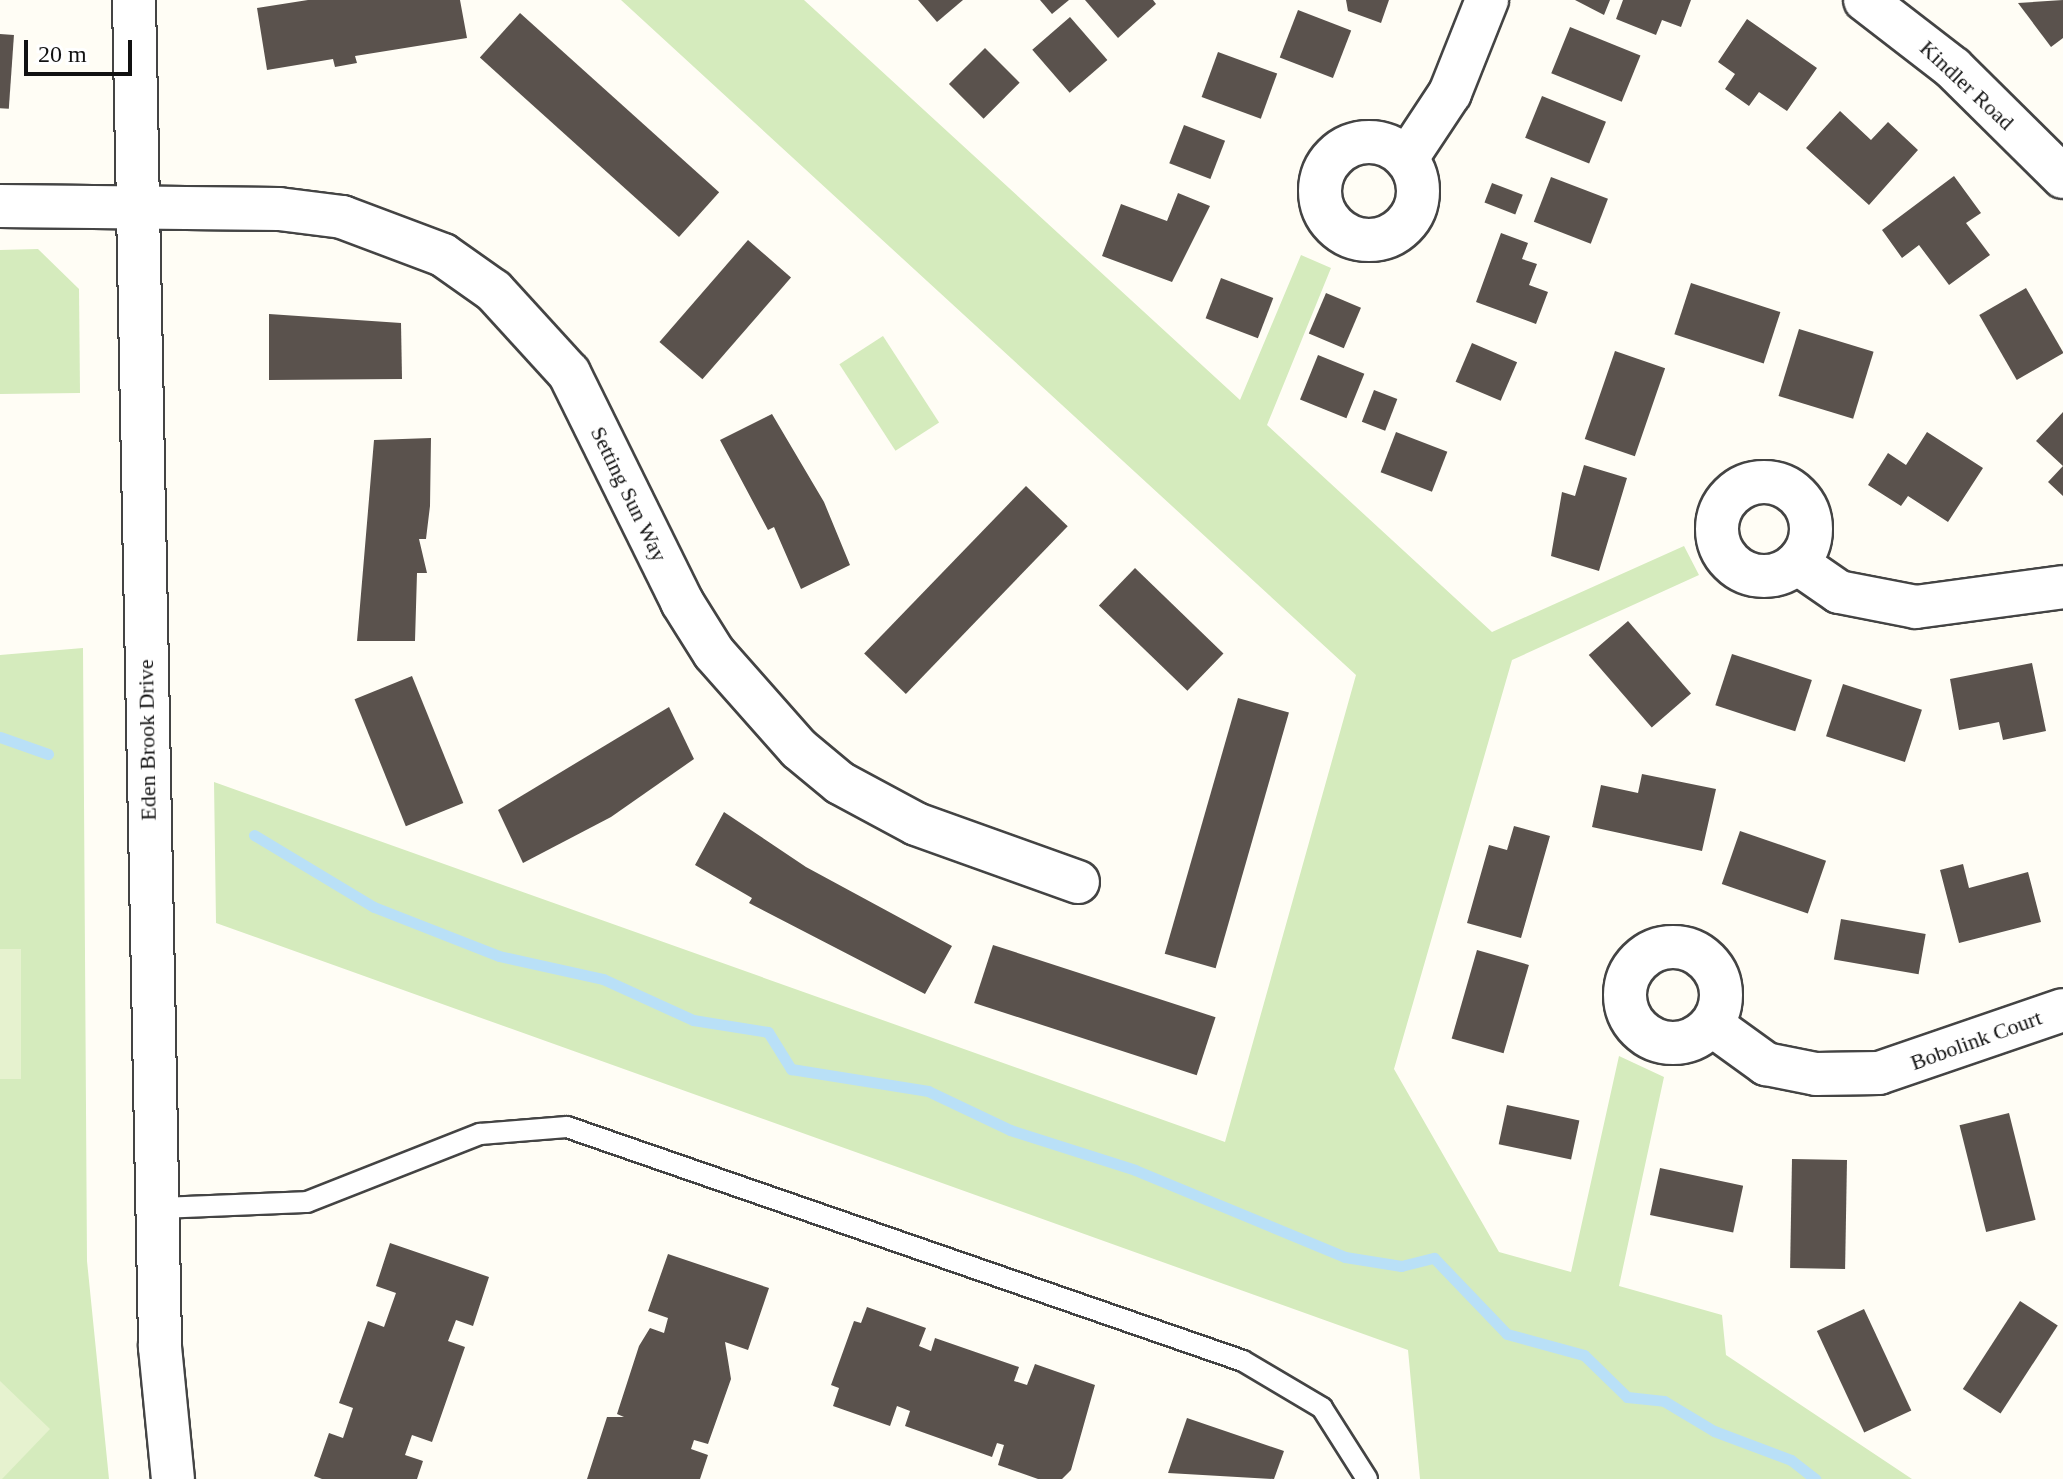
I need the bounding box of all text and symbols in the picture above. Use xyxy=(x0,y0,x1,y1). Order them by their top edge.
scale bar xyxy=(28,24,136,74)
street label: Kindler Road xyxy=(1914,35,2020,135)
text: 20 m xyxy=(38,41,87,67)
street label: Setting Sun Way xyxy=(585,422,673,566)
street label: Eden Brook Drive xyxy=(132,659,162,821)
street label: Bobolink Court xyxy=(1907,1004,2045,1076)

